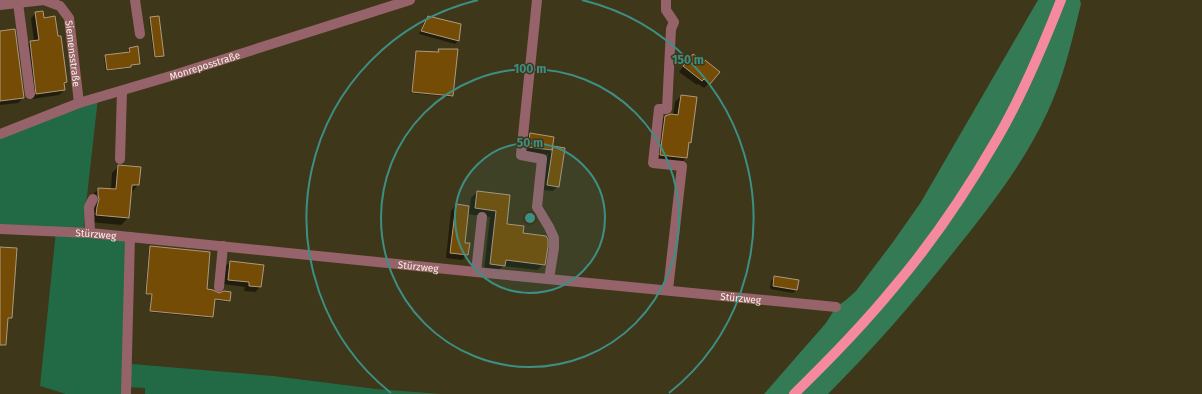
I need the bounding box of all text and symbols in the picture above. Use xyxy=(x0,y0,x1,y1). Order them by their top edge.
street label: Siemensstraße xyxy=(62,20,82,87)
street label: Monreposstraße xyxy=(168,49,242,83)
text: 150 m xyxy=(672,53,704,67)
text: 100 m xyxy=(514,62,546,76)
text: 50 m xyxy=(517,136,543,150)
centre of rings xyxy=(523,211,537,225)
street label: Stürzweg xyxy=(75,227,118,243)
street label: Stürzweg xyxy=(397,259,440,275)
street label: Stürzweg xyxy=(720,291,762,307)

